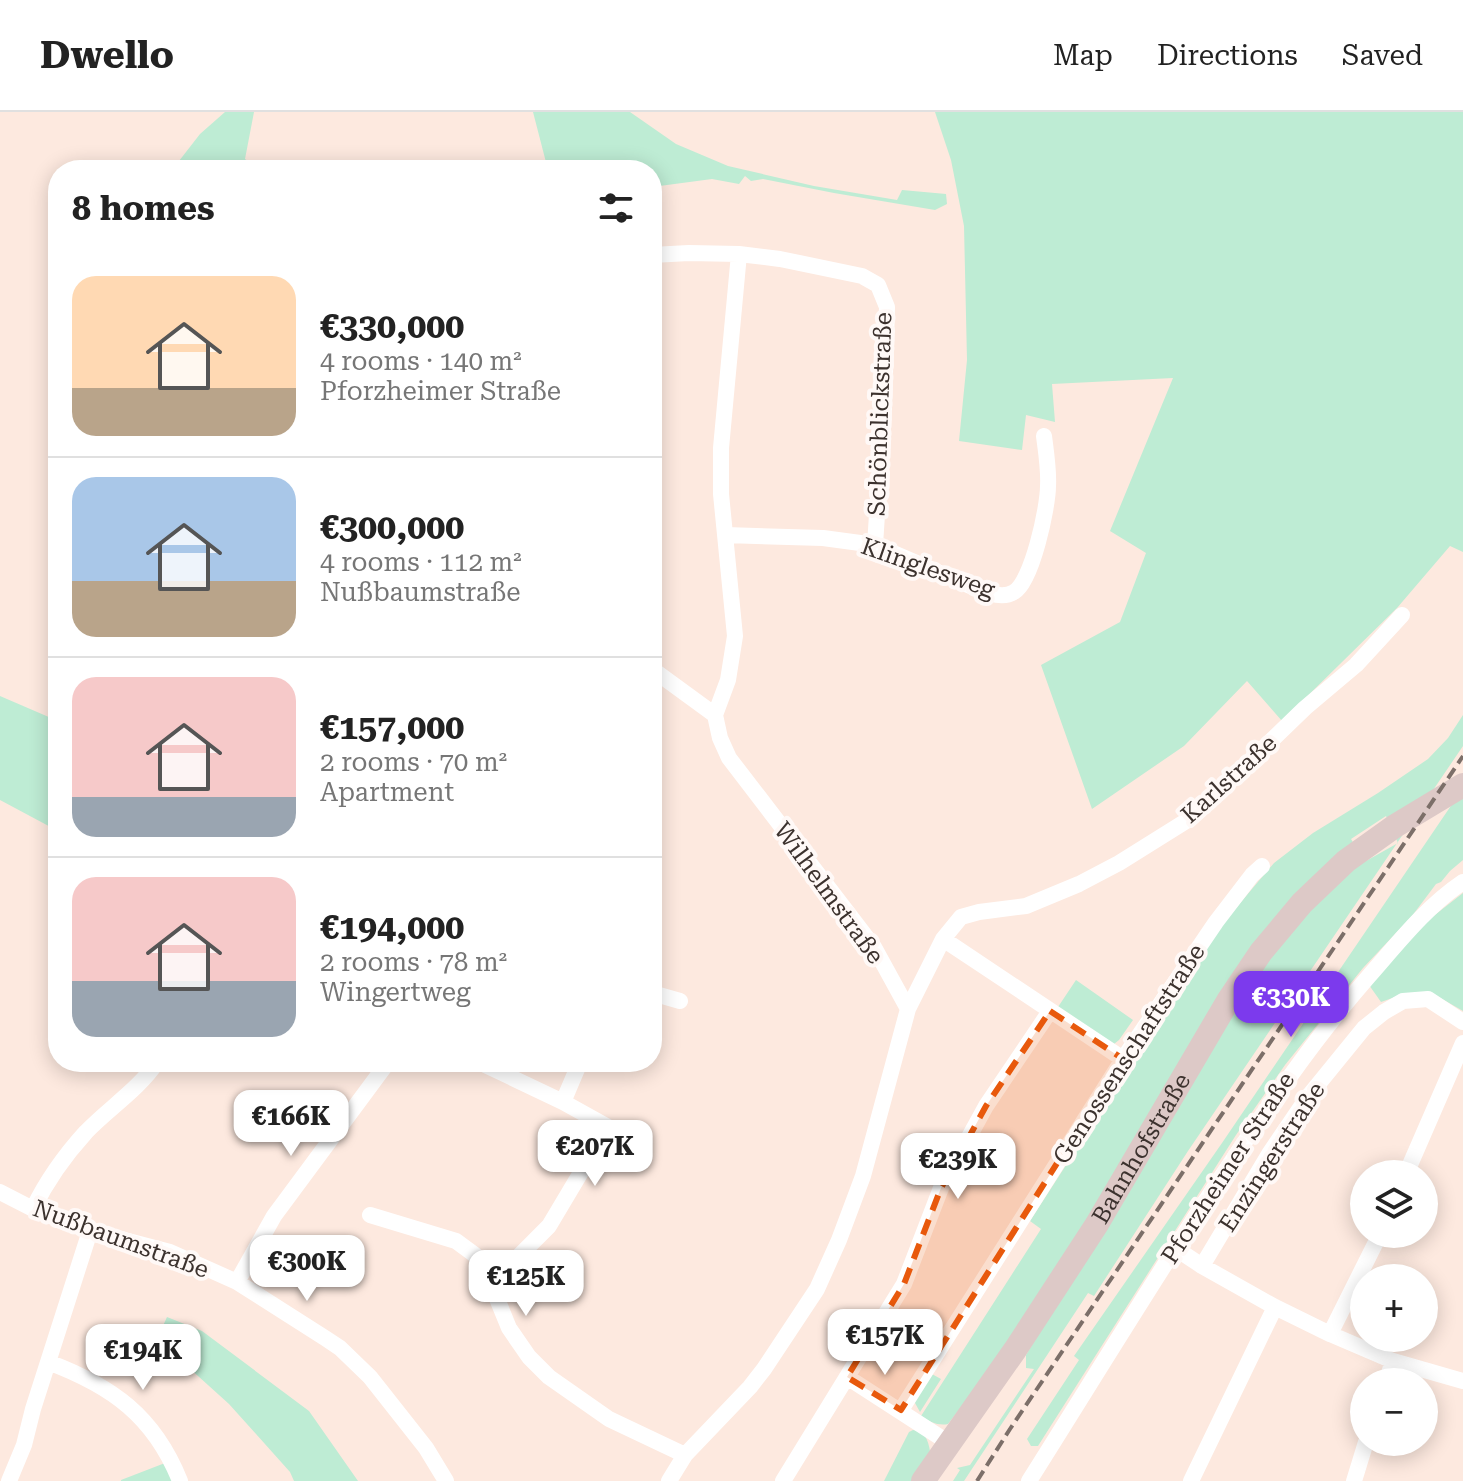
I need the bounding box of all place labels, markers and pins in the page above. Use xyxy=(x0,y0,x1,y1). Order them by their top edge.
pin: €330K xyxy=(1235,971,1347,1039)
pin: €166K xyxy=(235,1090,347,1158)
pin: €207K xyxy=(539,1120,651,1188)
pin: €239K xyxy=(902,1133,1014,1201)
pin: €300K xyxy=(251,1235,363,1303)
pin: €125K xyxy=(470,1250,582,1318)
pin: €157K xyxy=(829,1309,941,1377)
pin: €194K xyxy=(87,1324,199,1392)

